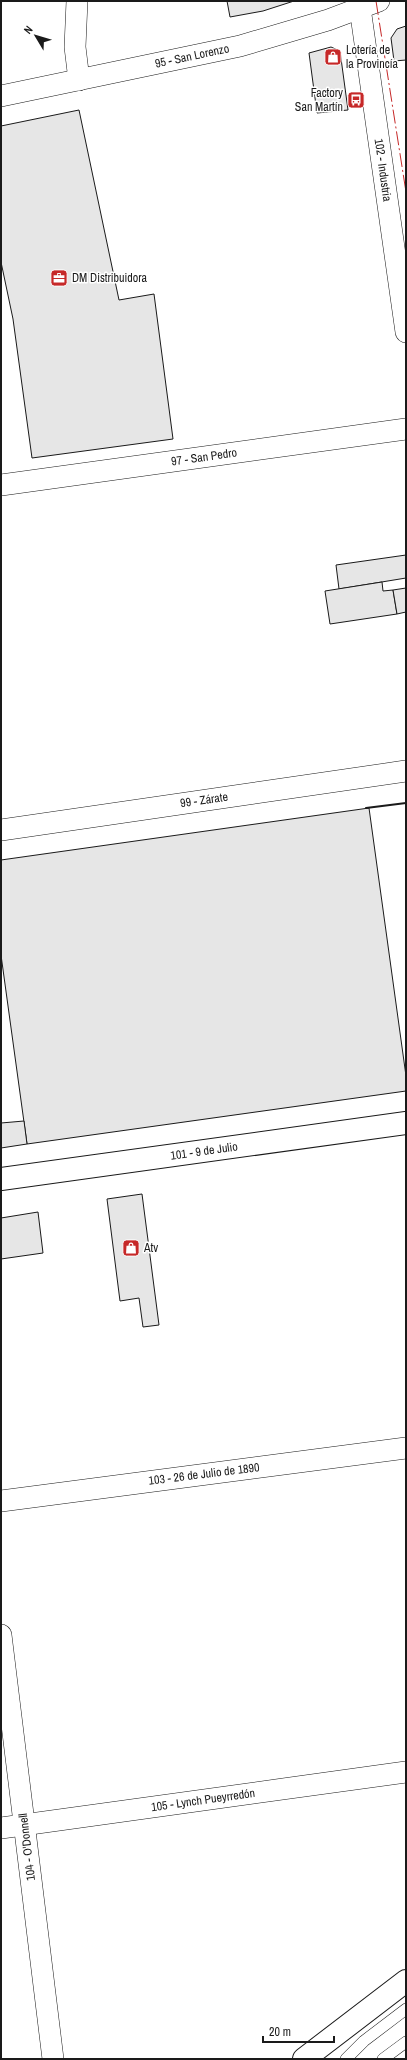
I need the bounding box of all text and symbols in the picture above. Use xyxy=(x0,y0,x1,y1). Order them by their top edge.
north arrow xyxy=(16,16,56,56)
text: N xyxy=(21,23,36,37)
street label: 95 - San Lorenzo xyxy=(153,40,231,72)
place label: Lotería de la Provincía xyxy=(346,42,398,72)
shop icon: Lotería de la Provincía xyxy=(323,47,343,67)
place label: Factory San Martín xyxy=(295,85,343,115)
bus stop icon: Factory San Martín xyxy=(346,90,366,110)
street label: 102 - Industria xyxy=(371,137,395,203)
office icon: DM Distribuidora xyxy=(49,268,69,288)
place label: DM Distribuidora xyxy=(72,270,147,286)
street label: 97 - San Pedro xyxy=(170,444,238,470)
street label: 99 - Zárate xyxy=(179,789,229,811)
street label: 101 - 9 de Julio xyxy=(169,1138,239,1164)
shop icon: Atv xyxy=(121,1238,141,1258)
place label: Atv xyxy=(143,1240,158,1256)
street label: 103 - 26 de Julio de 1890 xyxy=(148,1459,260,1489)
street label: 105 - Lynch Pueyrredón xyxy=(150,1785,256,1815)
street label: 104 - O'Donnell xyxy=(15,1812,39,1882)
scale bar xyxy=(263,2018,334,2044)
text: 20 m xyxy=(269,2024,291,2040)

